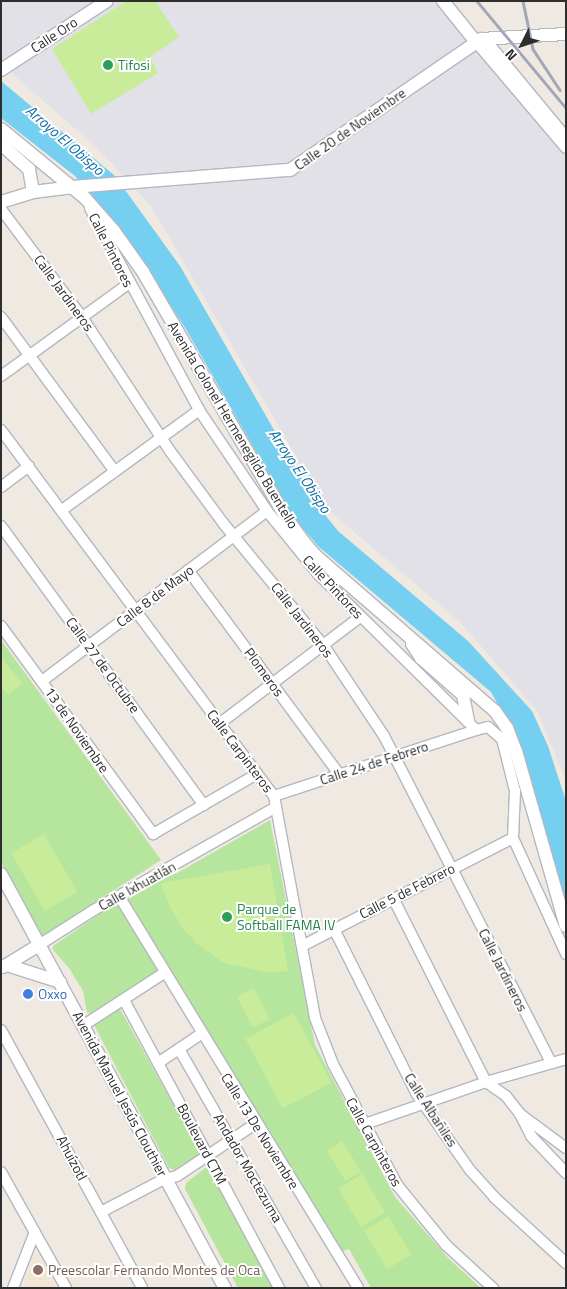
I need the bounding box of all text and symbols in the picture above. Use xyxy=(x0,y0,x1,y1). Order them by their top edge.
street label: Calle Oro xyxy=(27,14,81,56)
north arrow xyxy=(497,20,547,70)
text: N xyxy=(499,45,521,66)
place label: Tifosi xyxy=(118,57,150,73)
marker: Tifosi xyxy=(102,59,114,71)
street label: Calle 20 de Noviembre xyxy=(291,84,409,174)
water label: Arroyo El Obispo xyxy=(22,101,108,179)
street label: Calle Pintores xyxy=(85,210,137,290)
street label: Calle Jardineros xyxy=(31,251,97,335)
street label: Avenida Colonel Hermenegildo Buentello xyxy=(164,318,302,532)
water label: Arroyo El Obispo xyxy=(265,426,335,516)
street label: Calle Pintores xyxy=(299,552,367,622)
street label: Calle 8 de Mayo xyxy=(113,561,197,631)
street label: Calle Jardineros xyxy=(267,579,337,661)
street label: Calle 27 de Octubre xyxy=(63,614,143,716)
street label: Plomeros xyxy=(241,644,287,700)
street label: 13 de Noviembre xyxy=(41,684,113,776)
street label: Calle Carpinteros xyxy=(203,706,277,796)
street label: Calle 24 de Febrero xyxy=(318,738,430,788)
street label: Calle Ixhuatlán xyxy=(95,858,179,914)
street label: Calle 5 de Febrero xyxy=(356,860,458,922)
place label: Parque de Softball FAMA IV xyxy=(237,901,335,934)
marker: Parque de Softball FAMA IV xyxy=(221,911,233,923)
street label: Calle Jardineros xyxy=(475,926,531,1014)
place label: Oxxo xyxy=(38,986,67,1002)
marker: Oxxo xyxy=(22,988,34,1000)
street label: Avenida Manuel Jesús Clouthier xyxy=(69,1009,171,1179)
street label: Calle 13 De Noviembre xyxy=(217,1070,303,1192)
street label: Calle Albañiles xyxy=(401,1070,461,1150)
street label: Calle Carpinteros xyxy=(343,1095,405,1189)
street label: Boulevard CTM xyxy=(174,1101,230,1187)
street label: Andador Moctezuma xyxy=(210,1111,286,1225)
street label: Ahuízotl xyxy=(53,1133,91,1183)
place label: Preescolar Fernando Montes de Oca xyxy=(48,1262,260,1278)
marker: Preescolar Fernando Montes de Oca xyxy=(32,1264,44,1276)

